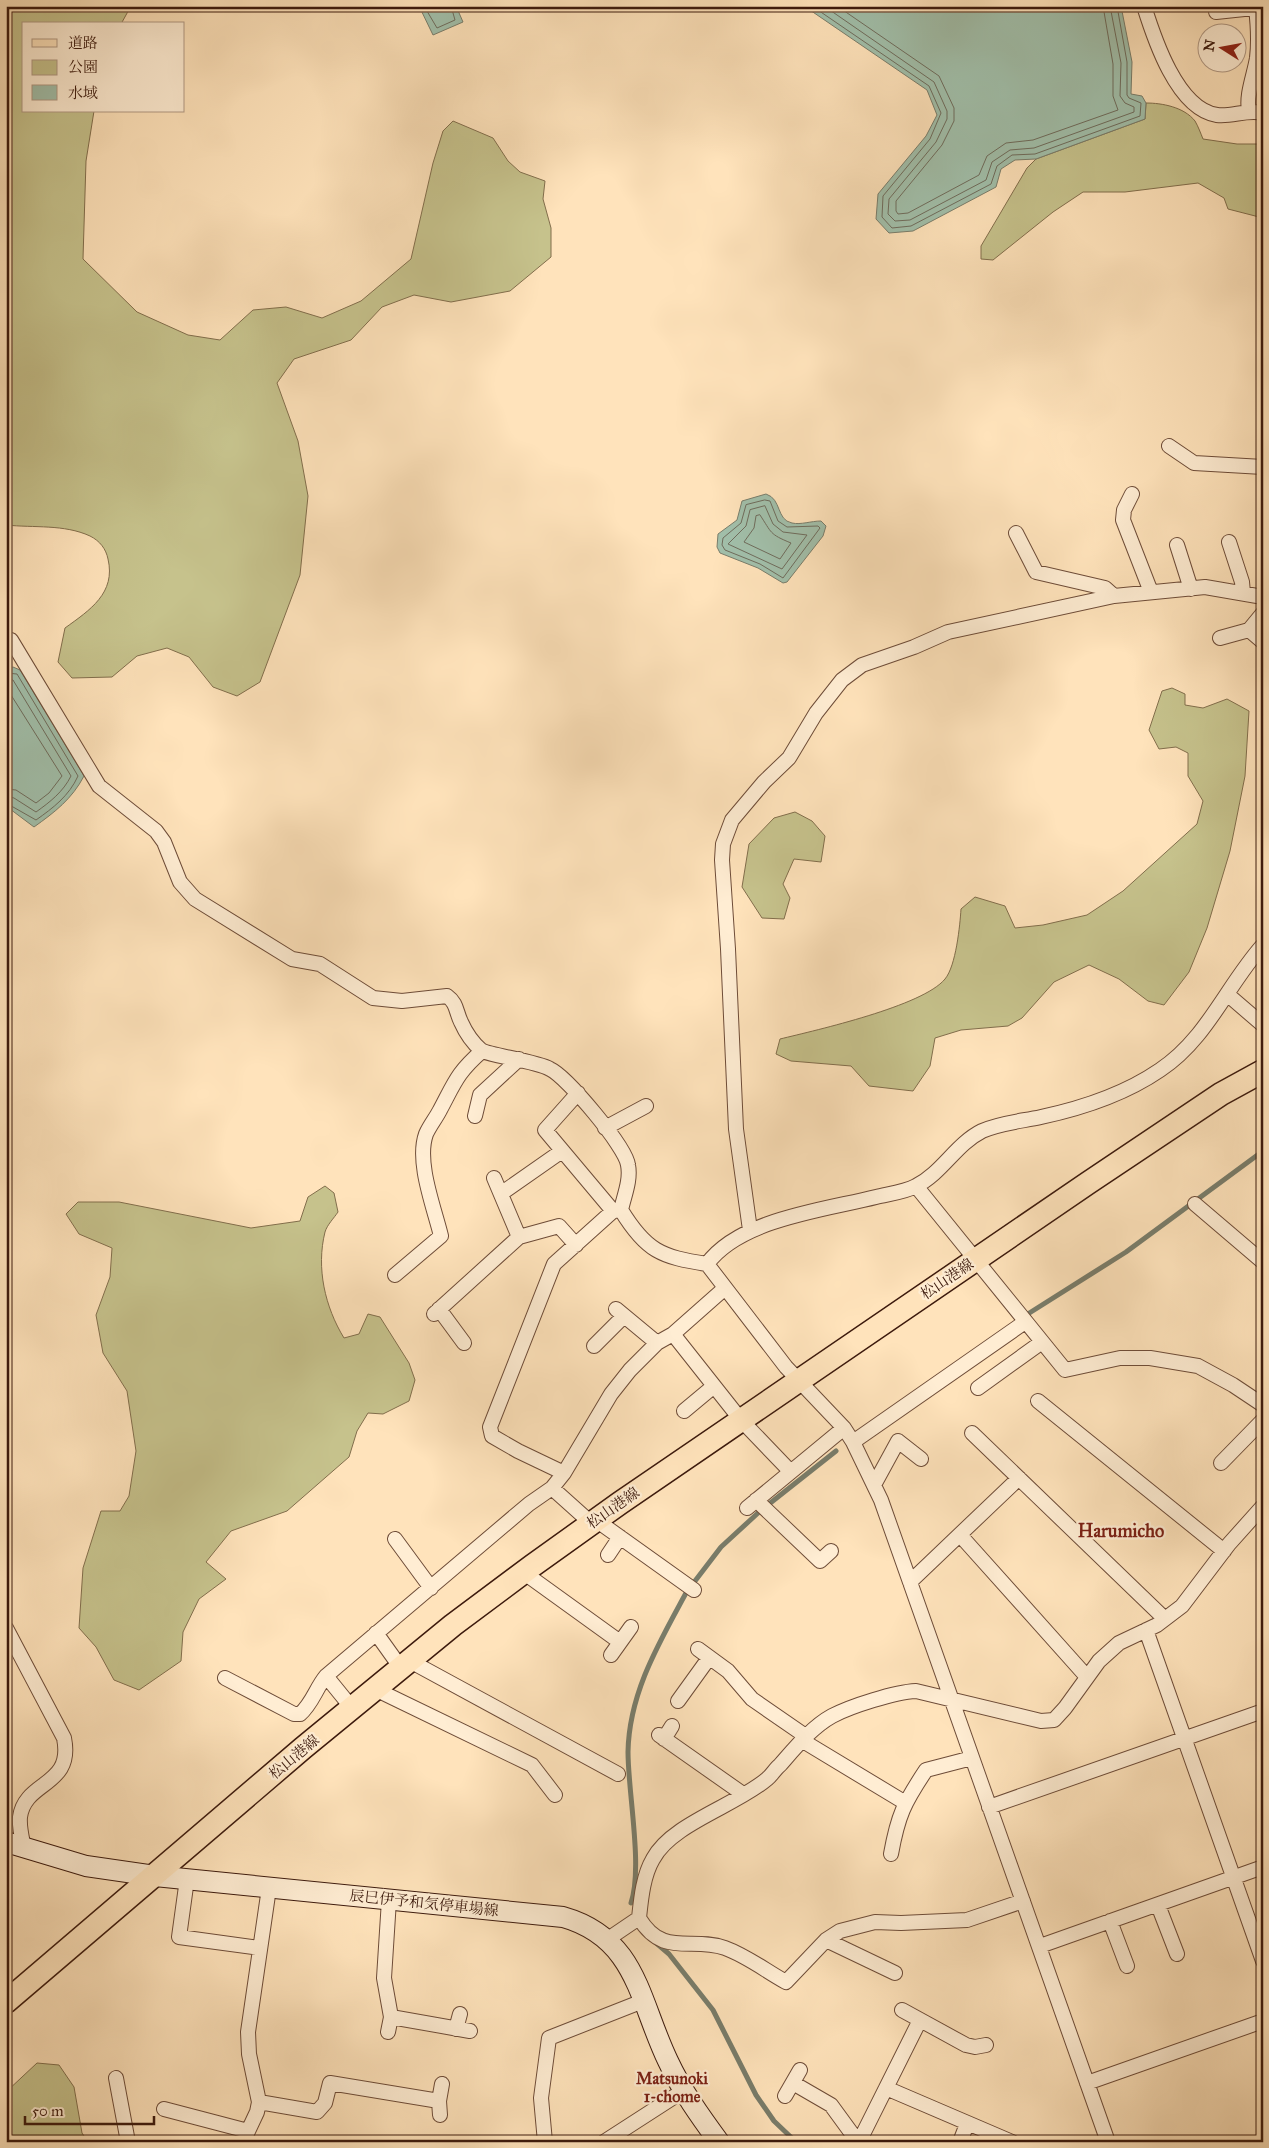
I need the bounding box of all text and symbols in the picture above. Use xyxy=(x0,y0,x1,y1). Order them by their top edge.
legend xyxy=(22,22,185,112)
north arrow xyxy=(1196,22,1246,72)
text: 道路 xyxy=(68,34,98,52)
text: N xyxy=(1200,38,1219,53)
text: 公園 xyxy=(68,58,98,76)
text: 水域 xyxy=(68,84,98,102)
street label: 松山港線 xyxy=(917,1255,977,1303)
street label: 松山港線 xyxy=(583,1483,643,1533)
district label: Harumicho xyxy=(1078,1520,1164,1542)
street label: 松山港線 xyxy=(265,1731,323,1783)
street label: 辰巳伊予和気停車場線 xyxy=(348,1886,500,1920)
district label: Matsunoki 1-chome xyxy=(636,2069,709,2106)
scale bar xyxy=(25,2093,154,2125)
text: 50 m xyxy=(32,2102,64,2120)

